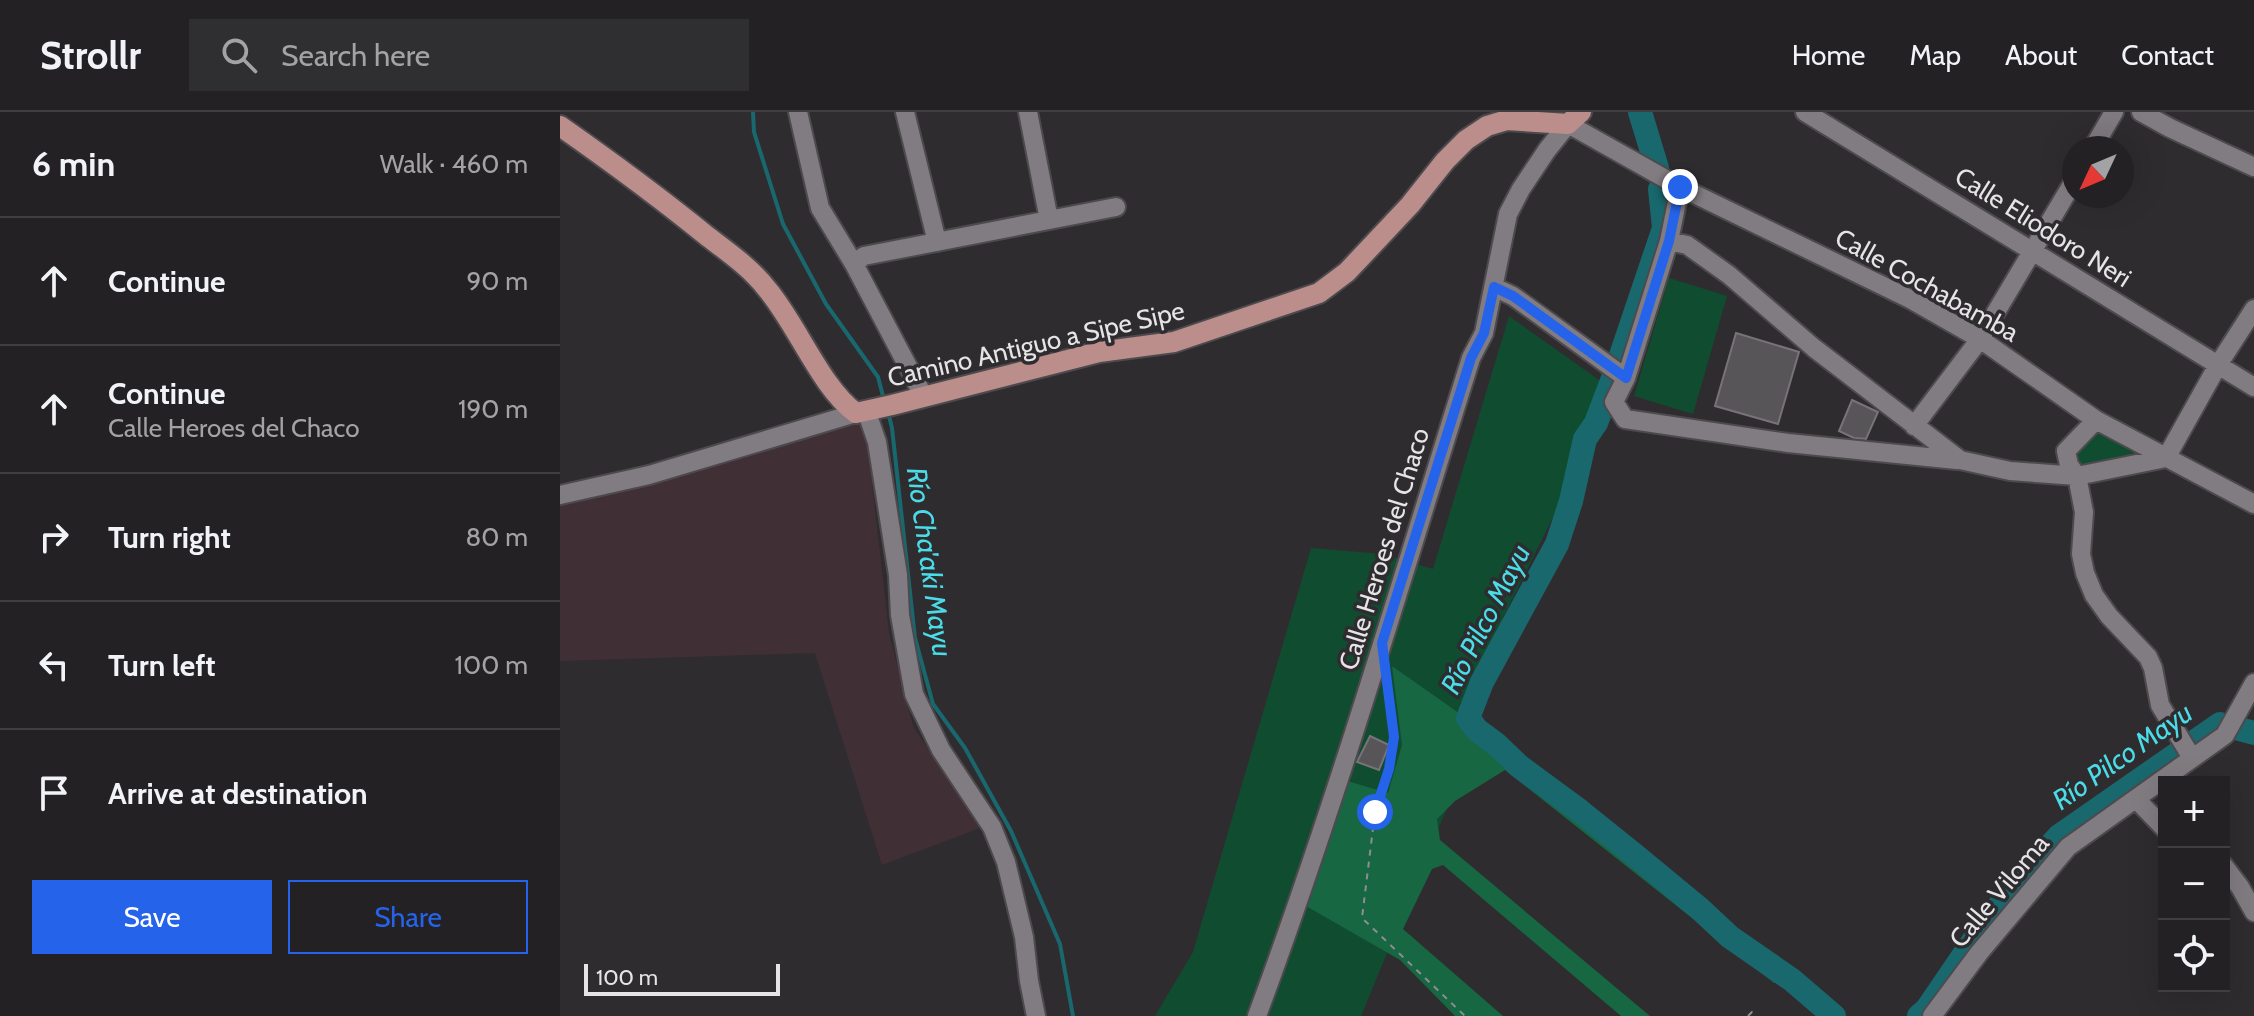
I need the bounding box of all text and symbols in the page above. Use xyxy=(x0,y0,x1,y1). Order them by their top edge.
search box xyxy=(189,19,749,91)
text: Strollr xyxy=(40,32,141,79)
icon: search xyxy=(217,33,261,77)
text: Search here xyxy=(281,37,430,74)
text: Home xyxy=(1792,38,1865,72)
text: Map xyxy=(1909,38,1961,72)
text: About xyxy=(2005,38,2077,72)
text: Contact xyxy=(2121,38,2214,72)
north arrow xyxy=(2062,136,2134,208)
text: 6 min xyxy=(32,143,115,185)
text: Walk · 460 m xyxy=(380,148,528,180)
street label: Calle Eliodoro Neri xyxy=(1949,160,2137,294)
route end xyxy=(1662,169,1698,205)
street label: Calle Cochabamba xyxy=(1830,221,2025,349)
icon: ahead xyxy=(32,259,76,303)
text: Continue xyxy=(108,263,225,300)
text: 90 m xyxy=(466,265,528,297)
street label: Camino Antiguo a Sipe Sipe xyxy=(884,294,1188,394)
text: Continue xyxy=(108,375,225,412)
icon: ahead xyxy=(32,387,76,431)
text: 190 m xyxy=(458,393,528,425)
text: Calle Heroes del Chaco xyxy=(108,412,359,444)
street label: Calle Heroes del Chaco xyxy=(1332,424,1436,674)
water label: Río Cha'aki Mayu xyxy=(900,465,960,659)
icon: right xyxy=(32,515,76,559)
text: Turn right xyxy=(108,519,231,556)
text: 80 m xyxy=(465,521,528,553)
water label: Río Pilco Mayu xyxy=(1433,538,1537,699)
icon: left xyxy=(32,643,76,687)
text: Turn left xyxy=(108,647,216,684)
text: 100 m xyxy=(455,649,528,681)
water label: Río Pilco Mayu xyxy=(2045,695,2199,817)
icon: arrive xyxy=(32,771,76,815)
text: Arrive at destination xyxy=(108,775,368,812)
map controls xyxy=(2158,776,2230,992)
button: + xyxy=(2158,776,2230,848)
route start xyxy=(1357,794,1393,830)
street label: Calle Viloma xyxy=(1942,827,2056,954)
button: − xyxy=(2158,848,2230,920)
button: Save xyxy=(32,880,272,954)
button: Share xyxy=(288,880,528,954)
button: locate xyxy=(2158,920,2230,992)
scale bar xyxy=(584,960,780,996)
text: 100 m xyxy=(596,964,658,991)

